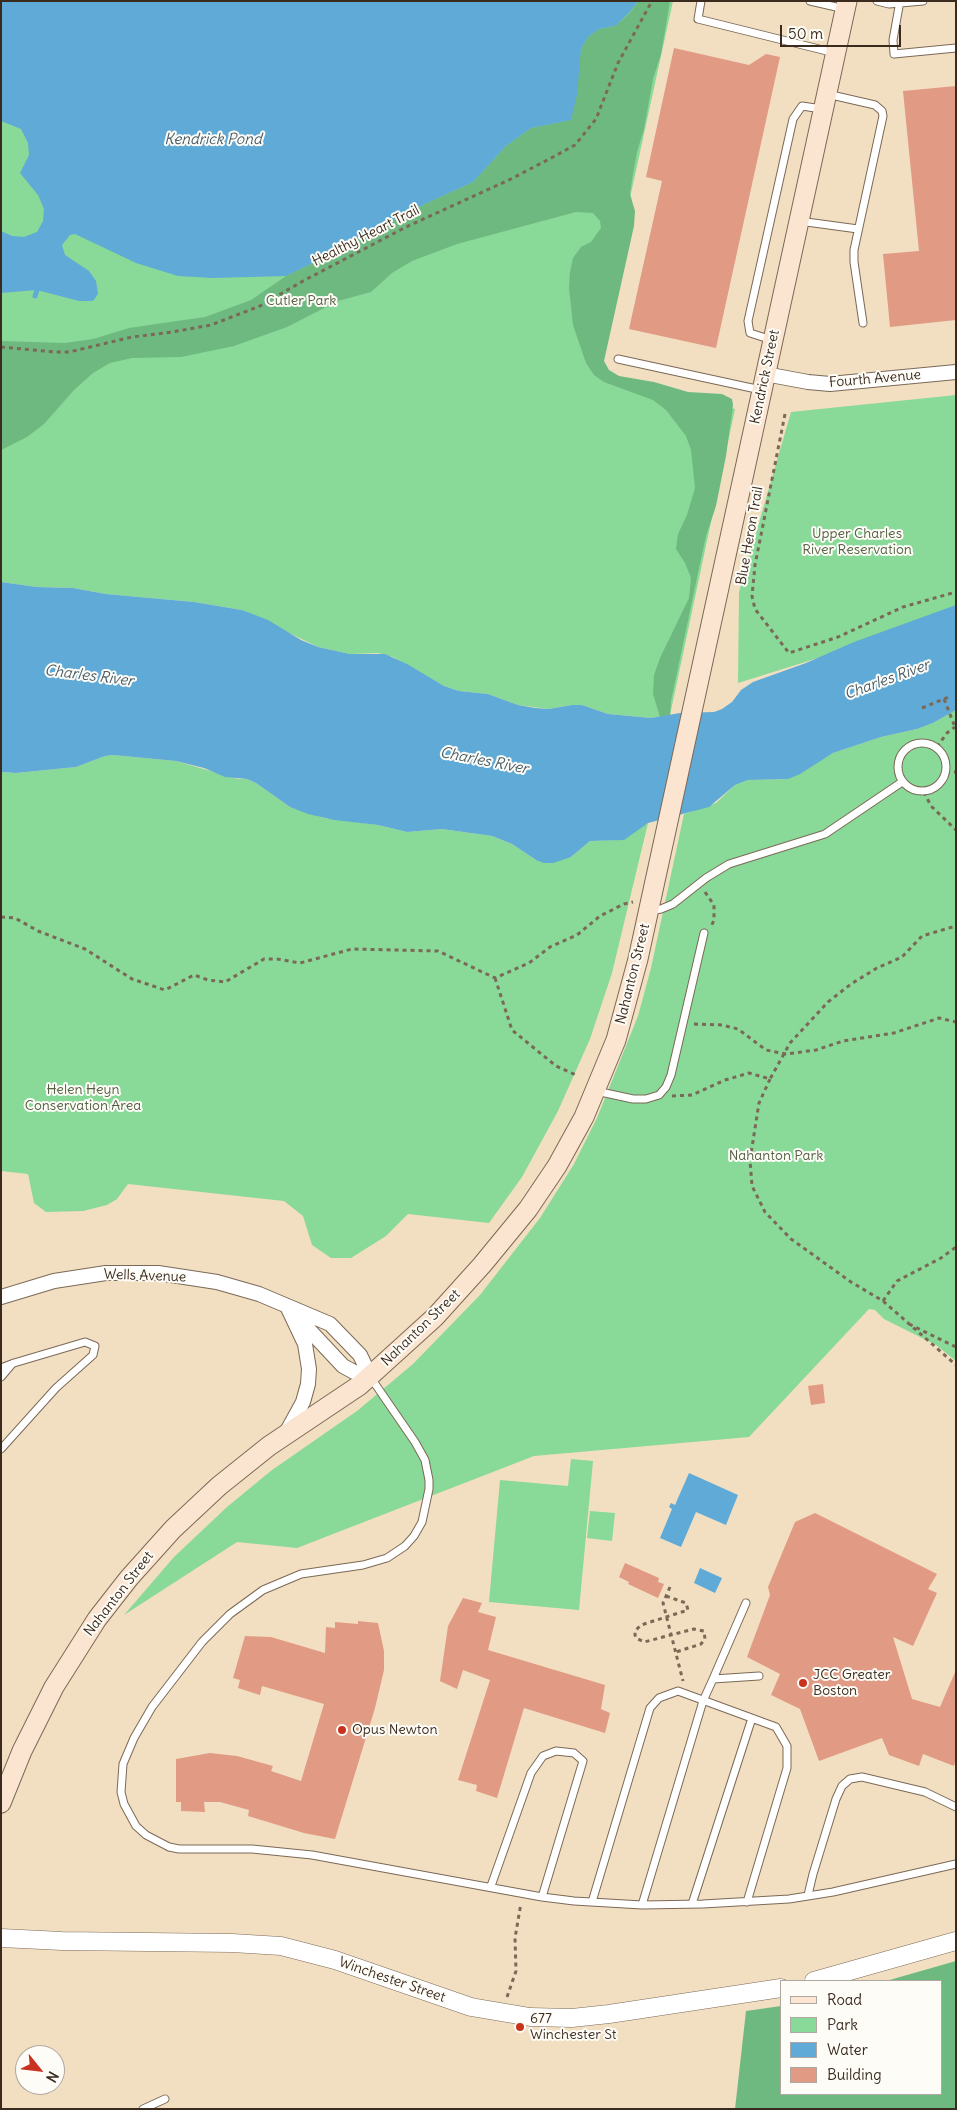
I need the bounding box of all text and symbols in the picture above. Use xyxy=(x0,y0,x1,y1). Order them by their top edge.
scale bar xyxy=(782,15,903,47)
text: 50 m xyxy=(788,24,823,43)
water label: Kendrick Pond xyxy=(164,131,262,149)
street label: Healthy Heart Trail xyxy=(310,202,422,270)
park label: Cutler Park xyxy=(266,293,336,309)
street label: Kendrick Street xyxy=(747,328,783,426)
street label: Fourth Avenue xyxy=(828,367,922,391)
street label: Blue Heron Trail xyxy=(733,485,767,587)
park label: Upper Charles River Reservation xyxy=(802,526,912,558)
water label: Charles River xyxy=(842,656,932,704)
water label: Charles River xyxy=(44,662,134,690)
water label: Charles River xyxy=(438,744,530,778)
street label: Nahanton Street xyxy=(612,922,654,1026)
park label: Helen Heyn Conservation Area xyxy=(25,1082,141,1114)
park label: Nahanton Park xyxy=(729,1148,823,1164)
street label: Wells Avenue xyxy=(103,1266,187,1286)
street label: Nahanton Street xyxy=(378,1286,464,1370)
street label: Nahanton Street xyxy=(81,1548,157,1640)
place label: JCC Greater Boston xyxy=(813,1667,891,1700)
marker: JCC Greater Boston xyxy=(797,1677,809,1689)
place label: Opus Newton xyxy=(352,1722,437,1738)
marker: Opus Newton xyxy=(336,1724,348,1736)
street label: Winchester Street xyxy=(337,1954,447,2006)
legend xyxy=(780,1980,942,2095)
text: Road xyxy=(827,1990,862,2009)
place label: 677 Winchester St xyxy=(530,2011,617,2044)
text: Park xyxy=(827,2015,858,2034)
marker: 677 Winchester St xyxy=(514,2021,526,2033)
text: Water xyxy=(827,2040,868,2059)
north arrow xyxy=(15,2045,65,2095)
text: Building xyxy=(827,2065,882,2084)
text: N xyxy=(42,2068,62,2085)

